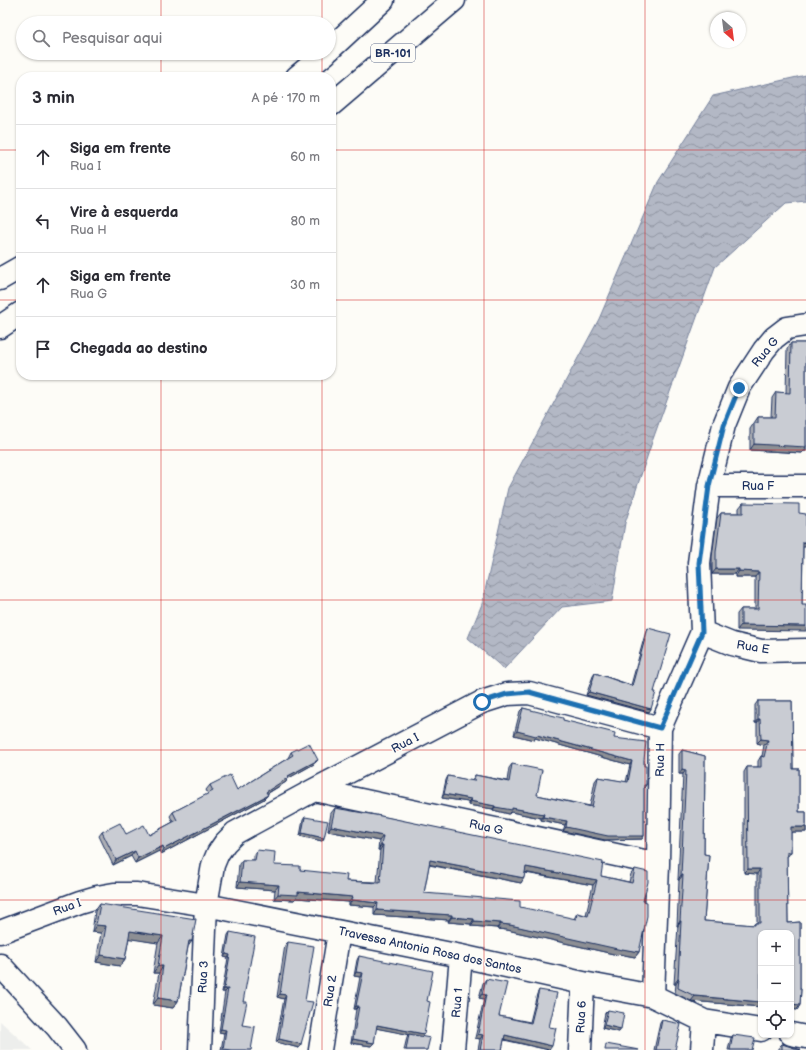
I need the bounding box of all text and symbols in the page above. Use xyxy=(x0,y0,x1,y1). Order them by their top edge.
north arrow xyxy=(710,12,746,48)
search box xyxy=(16,16,336,60)
icon: search xyxy=(30,27,52,49)
text: Pesquisar aqui xyxy=(62,29,162,48)
road number: BR-101 xyxy=(371,44,415,62)
text: 3 min xyxy=(32,88,75,108)
text: A pé · 170 m xyxy=(251,90,320,106)
text: Siga em frente xyxy=(70,139,171,158)
icon: ahead xyxy=(32,146,54,168)
text: 60 m xyxy=(290,149,320,165)
text: Rua I xyxy=(70,158,101,174)
text: Vire à esquerda xyxy=(70,203,178,222)
icon: left xyxy=(32,210,54,232)
text: 80 m xyxy=(291,213,320,229)
text: Rua H xyxy=(70,222,107,238)
text: Siga em frente xyxy=(70,267,171,286)
icon: ahead xyxy=(32,274,54,296)
text: 30 m xyxy=(290,277,320,293)
text: Rua G xyxy=(70,286,107,302)
street label: Rua G xyxy=(749,334,782,370)
icon: arrive xyxy=(32,338,54,360)
text: Chegada ao destino xyxy=(70,339,208,358)
route end xyxy=(730,379,748,397)
street label: Rua F xyxy=(742,479,775,494)
street label: Rua E xyxy=(735,637,771,658)
route start xyxy=(473,693,491,711)
street label: Rua I xyxy=(389,730,422,757)
street label: Rua H xyxy=(653,743,668,777)
street label: Rua G xyxy=(468,817,504,838)
street label: Rua I xyxy=(51,895,84,919)
street label: Travessa Antonia Rosa dos Santos xyxy=(337,924,523,977)
map controls xyxy=(758,930,794,1038)
button: + xyxy=(758,930,794,966)
street label: Rua 3 xyxy=(195,960,212,994)
button: − xyxy=(758,966,794,1002)
street label: Rua 2 xyxy=(321,974,340,1008)
street label: Rua 1 xyxy=(449,987,466,1019)
street label: Rua 6 xyxy=(573,1000,590,1034)
button: locate xyxy=(758,1002,794,1038)

